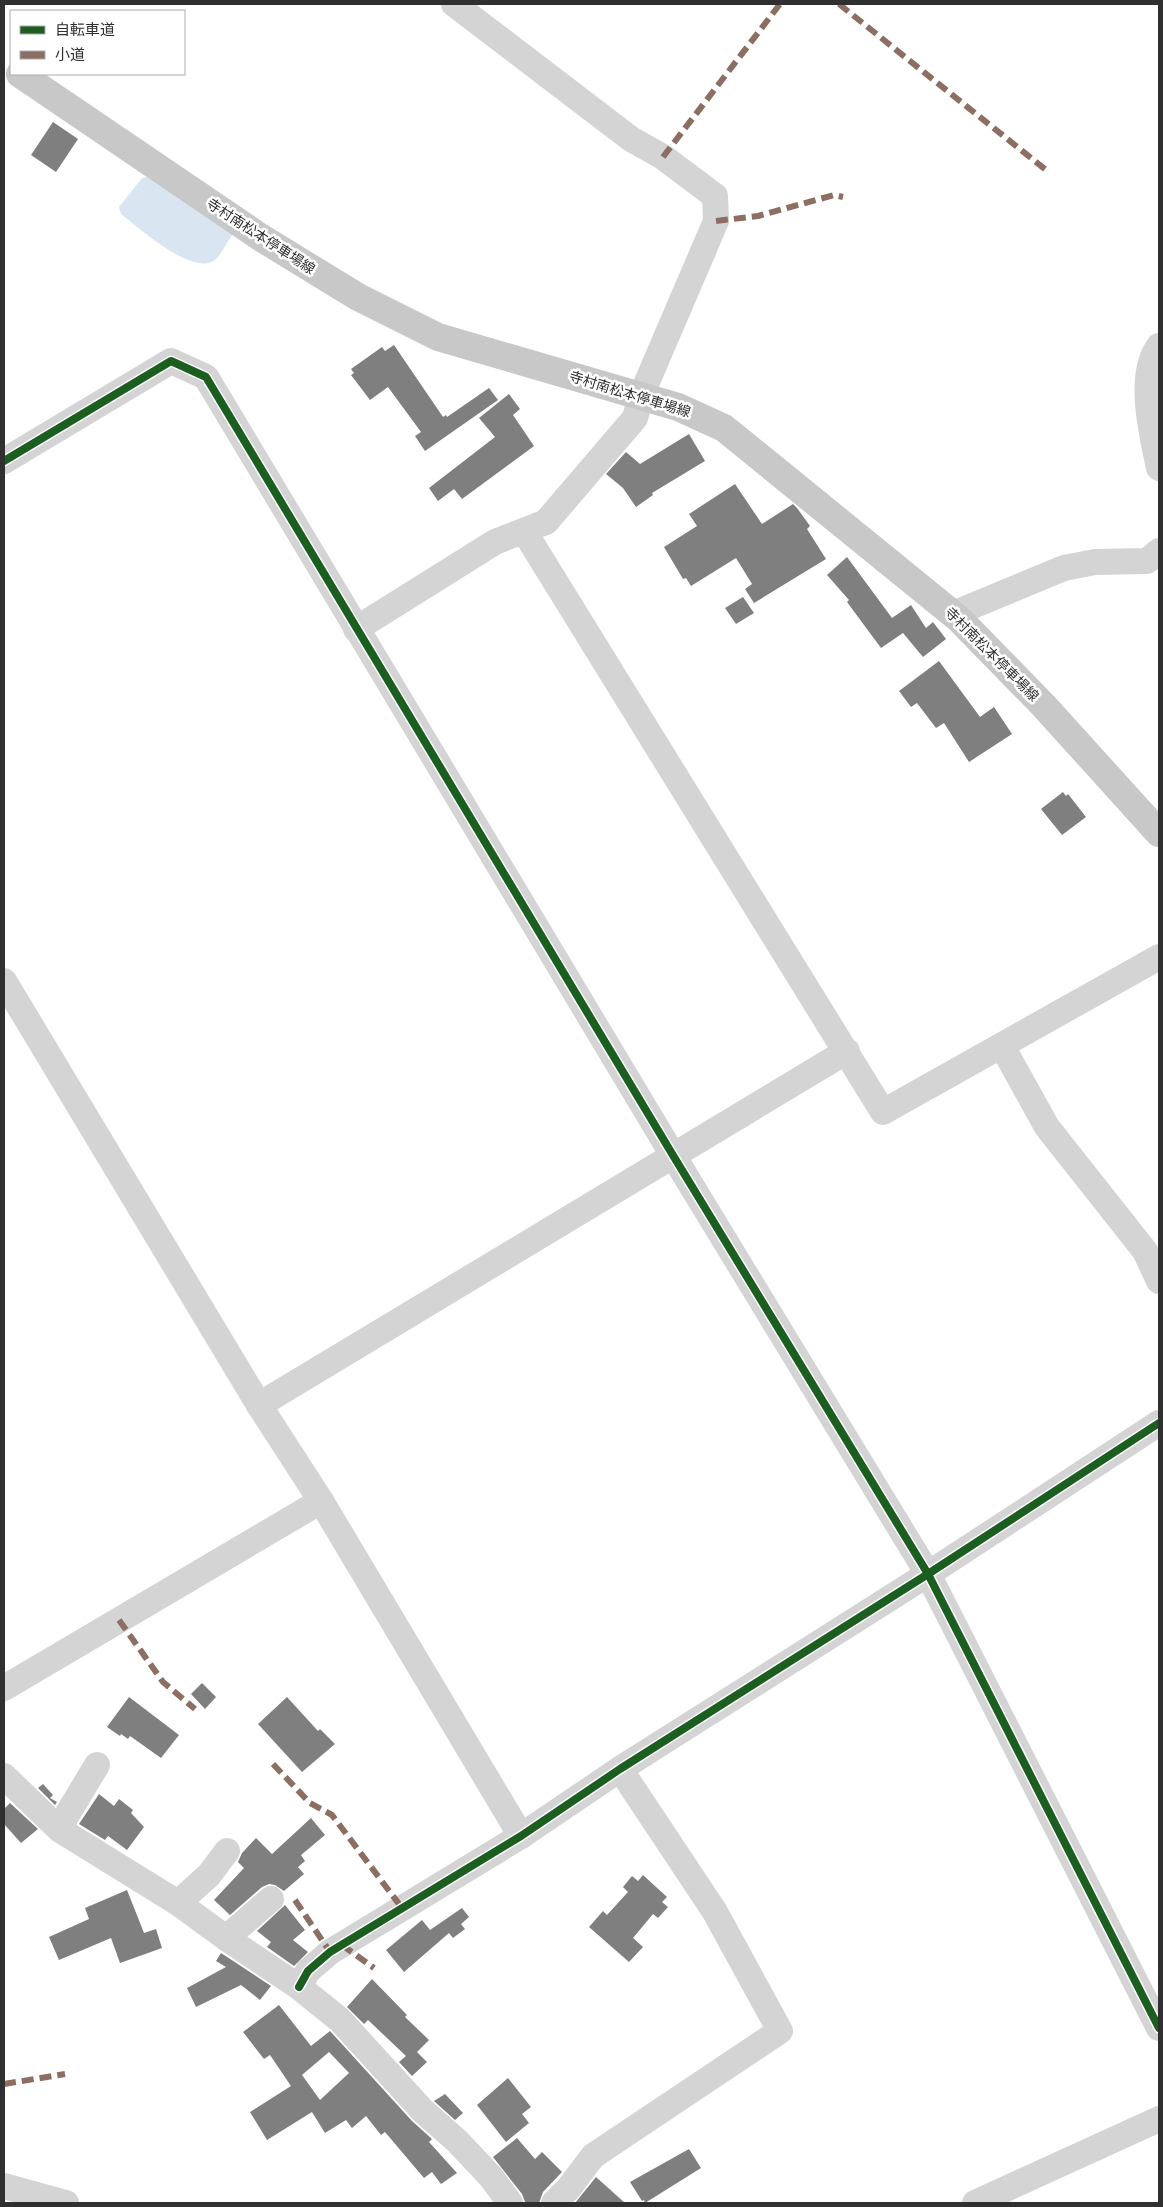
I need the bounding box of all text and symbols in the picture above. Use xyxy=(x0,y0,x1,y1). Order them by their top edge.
legend xyxy=(10,10,185,75)
text: 自転車道 xyxy=(55,21,115,39)
text: 小道 xyxy=(55,46,85,64)
street label: 寺村南松本停車場線 xyxy=(203,195,318,278)
street label: 寺村南松本停車場線 xyxy=(567,368,693,421)
street label: 寺村南松本停車場線 xyxy=(941,604,1042,705)

